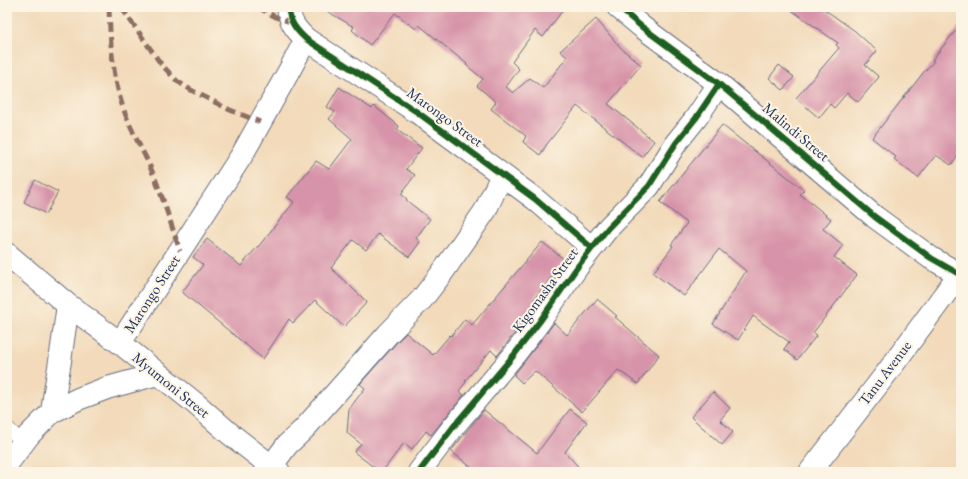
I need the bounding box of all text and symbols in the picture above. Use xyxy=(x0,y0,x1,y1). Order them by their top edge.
street label: Marongo Street xyxy=(404,83,487,151)
street label: Malindi Street xyxy=(759,98,834,165)
street label: Kigomasha Street xyxy=(508,243,582,336)
street label: Marongo Street xyxy=(119,251,184,336)
street label: Tanu Avenue xyxy=(854,336,915,409)
street label: Myumoni Street xyxy=(129,348,214,422)

